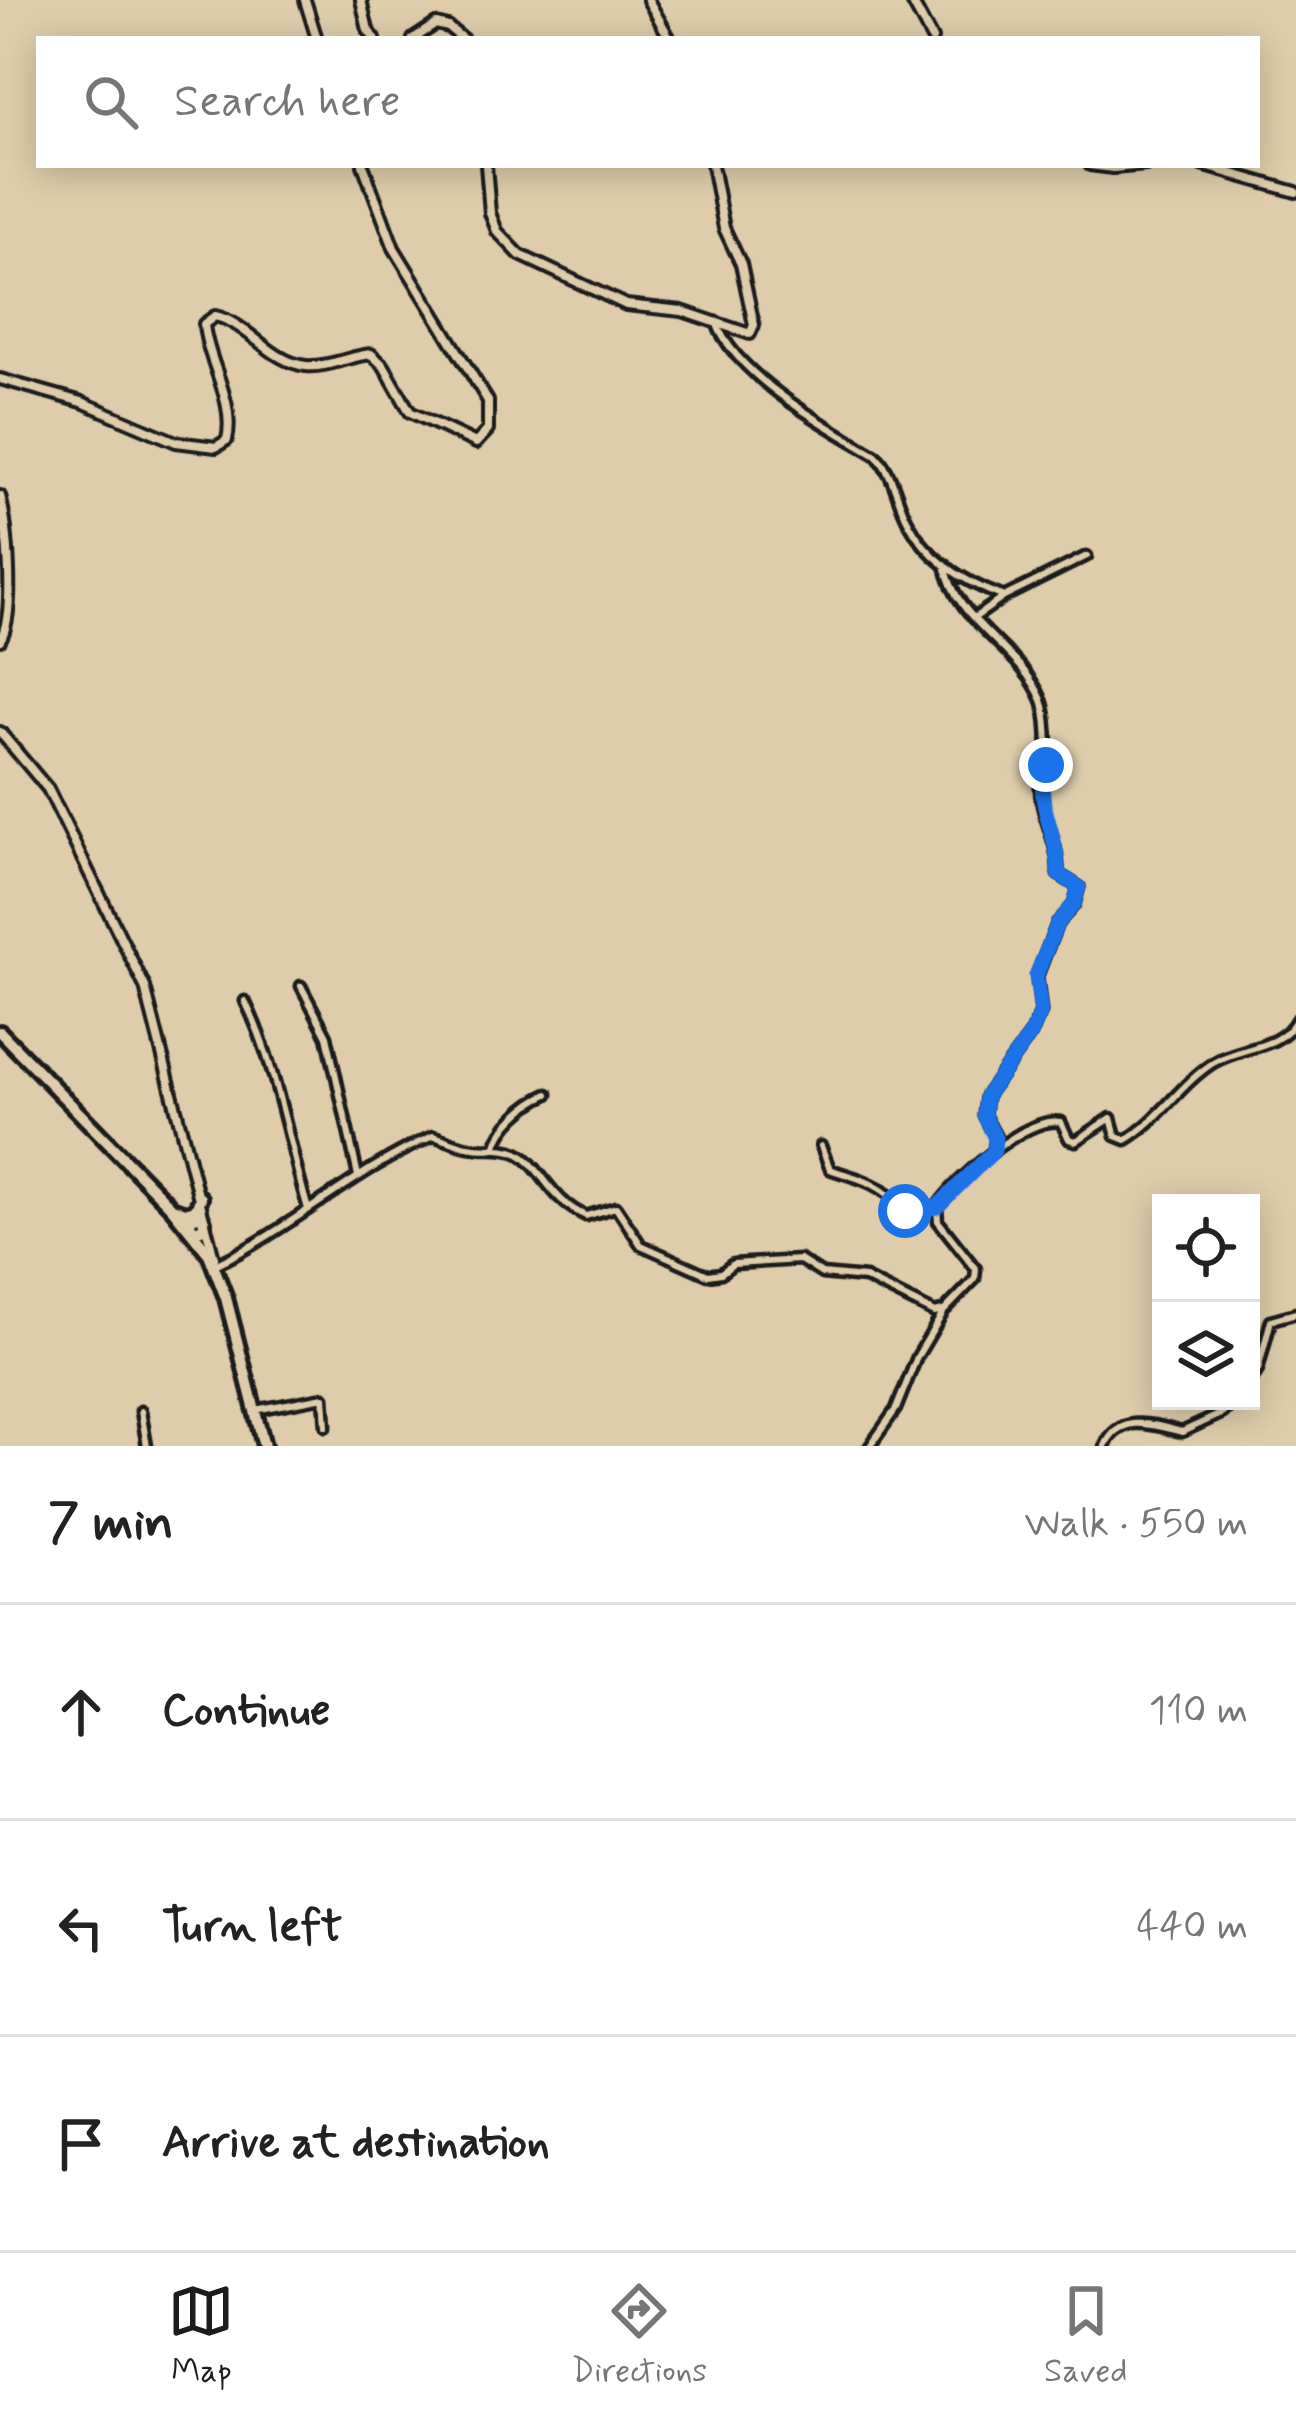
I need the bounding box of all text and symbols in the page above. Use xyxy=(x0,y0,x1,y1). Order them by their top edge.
search box xyxy=(36,36,1260,168)
icon: search xyxy=(78,69,144,135)
text: Search here xyxy=(174,73,401,132)
route end xyxy=(1019,738,1073,792)
route start xyxy=(878,1184,932,1238)
map controls xyxy=(1152,1194,1260,1410)
button: locate xyxy=(1152,1194,1260,1302)
button: layers xyxy=(1152,1302,1260,1410)
text: 7 min xyxy=(48,1491,174,1557)
text: Walk · 550 m xyxy=(1025,1499,1248,1550)
icon: ahead xyxy=(48,1679,114,1745)
text: Continue xyxy=(162,1682,330,1741)
text: 110 m xyxy=(1149,1686,1248,1737)
icon: left xyxy=(48,1895,114,1961)
text: Turn left xyxy=(162,1898,342,1957)
text: 440 m xyxy=(1137,1902,1248,1953)
icon: arrive xyxy=(48,2111,114,2177)
text: Arrive at destination xyxy=(162,2114,550,2173)
tab: Map xyxy=(168,2278,234,2394)
tab: Directions xyxy=(571,2278,707,2394)
tab: Saved xyxy=(1044,2278,1128,2394)

